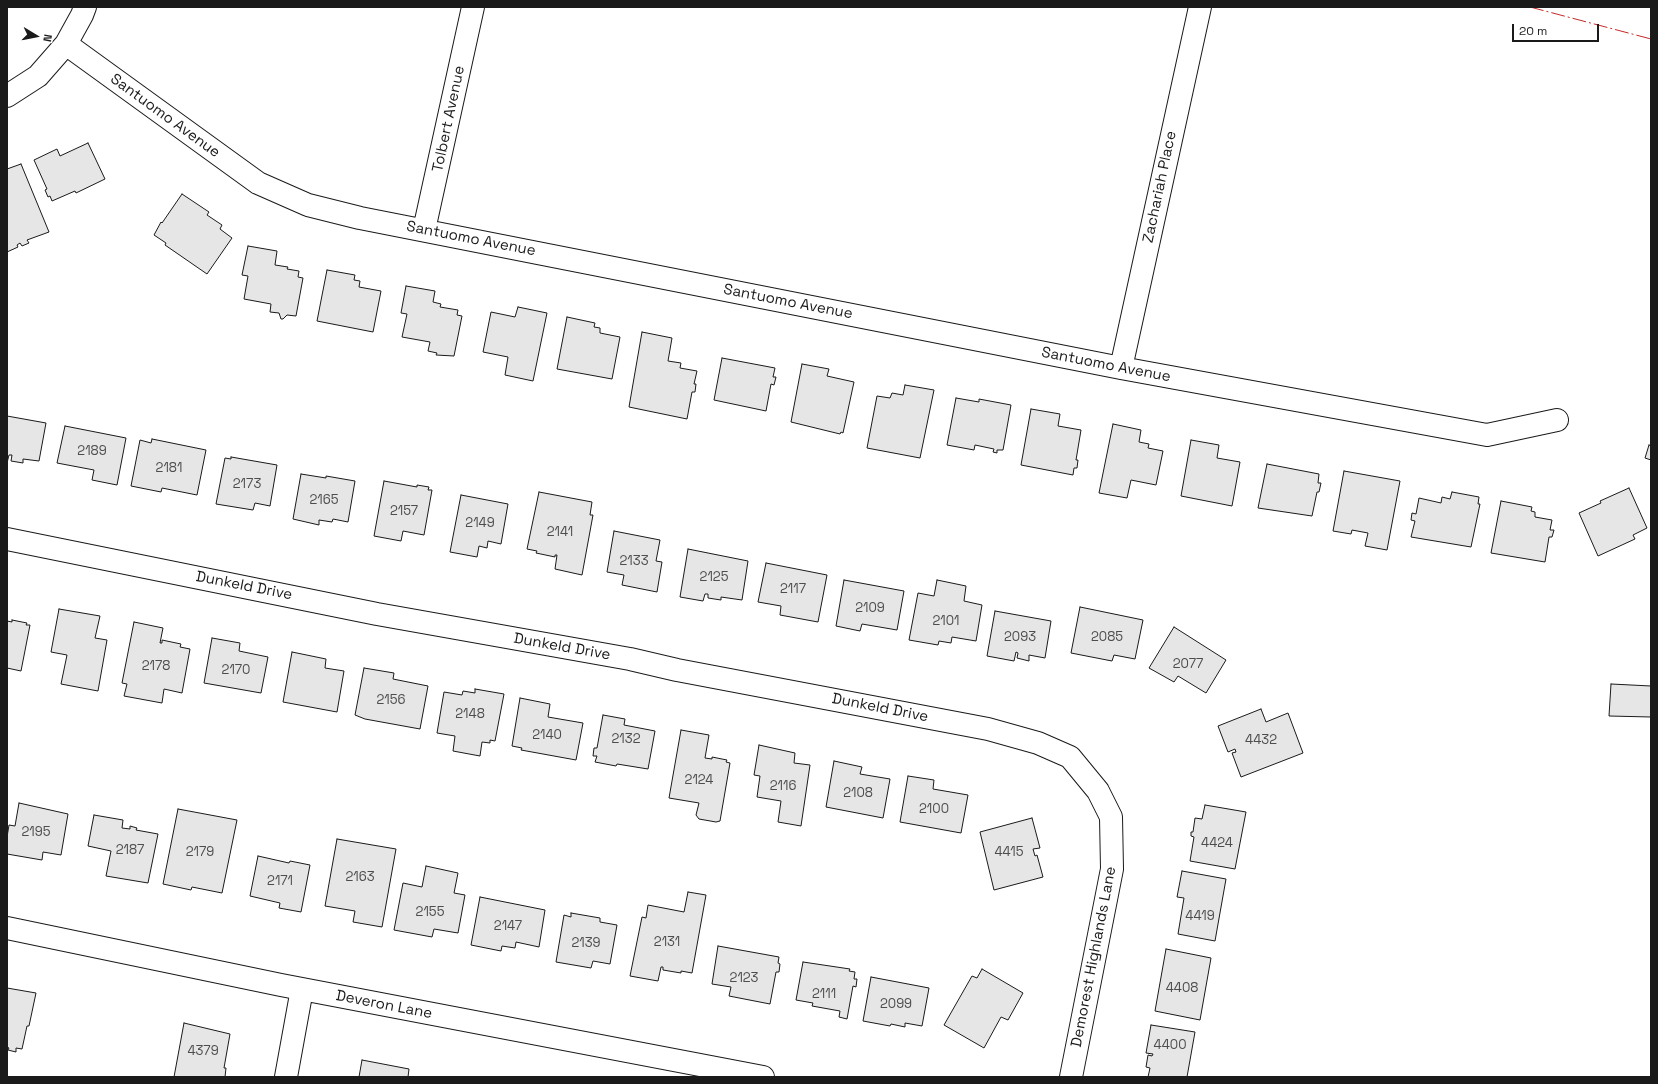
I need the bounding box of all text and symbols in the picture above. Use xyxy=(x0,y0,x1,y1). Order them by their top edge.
north arrow xyxy=(16,16,56,56)
scale bar xyxy=(1514,16,1601,42)
text: 20 m xyxy=(1519,23,1547,39)
text: N xyxy=(40,33,55,43)
street label: Tolbert Avenue xyxy=(429,64,469,174)
street label: Santuomo Avenue xyxy=(107,70,223,162)
street label: Zachariah Place xyxy=(1139,129,1181,245)
street label: Santuomo Avenue xyxy=(405,218,537,260)
street label: Santuomo Avenue xyxy=(722,281,854,323)
street label: Santuomo Avenue xyxy=(1040,344,1172,386)
house number: 2189 xyxy=(77,443,107,459)
house number: 2181 xyxy=(156,460,182,476)
house number: 2173 xyxy=(233,476,261,492)
house number: 2165 xyxy=(309,492,339,508)
house number: 2157 xyxy=(390,503,418,519)
house number: 2149 xyxy=(465,515,495,531)
house number: 2141 xyxy=(547,524,573,540)
house number: 2133 xyxy=(620,553,648,569)
street label: Dunkeld Drive xyxy=(194,568,294,604)
house number: 2125 xyxy=(700,569,728,585)
house number: 2117 xyxy=(780,581,806,597)
house number: 2109 xyxy=(855,600,885,616)
house number: 2101 xyxy=(932,613,960,629)
house number: 2093 xyxy=(1004,629,1036,645)
house number: 2085 xyxy=(1091,629,1123,645)
street label: Dunkeld Drive xyxy=(512,630,612,664)
house number: 2077 xyxy=(1173,656,1203,672)
house number: 2178 xyxy=(142,658,170,674)
house number: 2170 xyxy=(222,662,250,678)
street label: Dunkeld Drive xyxy=(830,690,930,726)
house number: 2156 xyxy=(376,692,406,708)
house number: 2148 xyxy=(455,706,485,722)
house number: 2140 xyxy=(532,727,562,743)
house number: 2132 xyxy=(612,731,640,747)
house number: 4432 xyxy=(1245,732,1277,748)
house number: 2124 xyxy=(685,772,713,788)
house number: 2116 xyxy=(770,778,796,794)
house number: 2108 xyxy=(843,785,873,801)
house number: 2100 xyxy=(919,801,949,817)
house number: 2195 xyxy=(21,824,51,840)
house number: 4424 xyxy=(1201,835,1233,851)
house number: 2187 xyxy=(116,842,144,858)
house number: 2179 xyxy=(186,844,214,860)
house number: 4415 xyxy=(994,844,1024,860)
street label: Demorest Highlands Lane xyxy=(1068,865,1120,1049)
house number: 2163 xyxy=(345,869,375,885)
house number: 2171 xyxy=(267,873,293,889)
house number: 2155 xyxy=(416,904,444,920)
house number: 4419 xyxy=(1185,908,1215,924)
house number: 2147 xyxy=(494,918,522,934)
house number: 2131 xyxy=(654,934,680,950)
house number: 2139 xyxy=(571,935,601,951)
house number: 2123 xyxy=(730,970,758,986)
house number: 4408 xyxy=(1166,980,1198,996)
house number: 2111 xyxy=(812,986,836,1002)
street label: Deveron Lane xyxy=(334,987,434,1023)
house number: 2099 xyxy=(880,996,912,1012)
house number: 4400 xyxy=(1154,1037,1186,1053)
house number: 4379 xyxy=(187,1043,219,1059)

